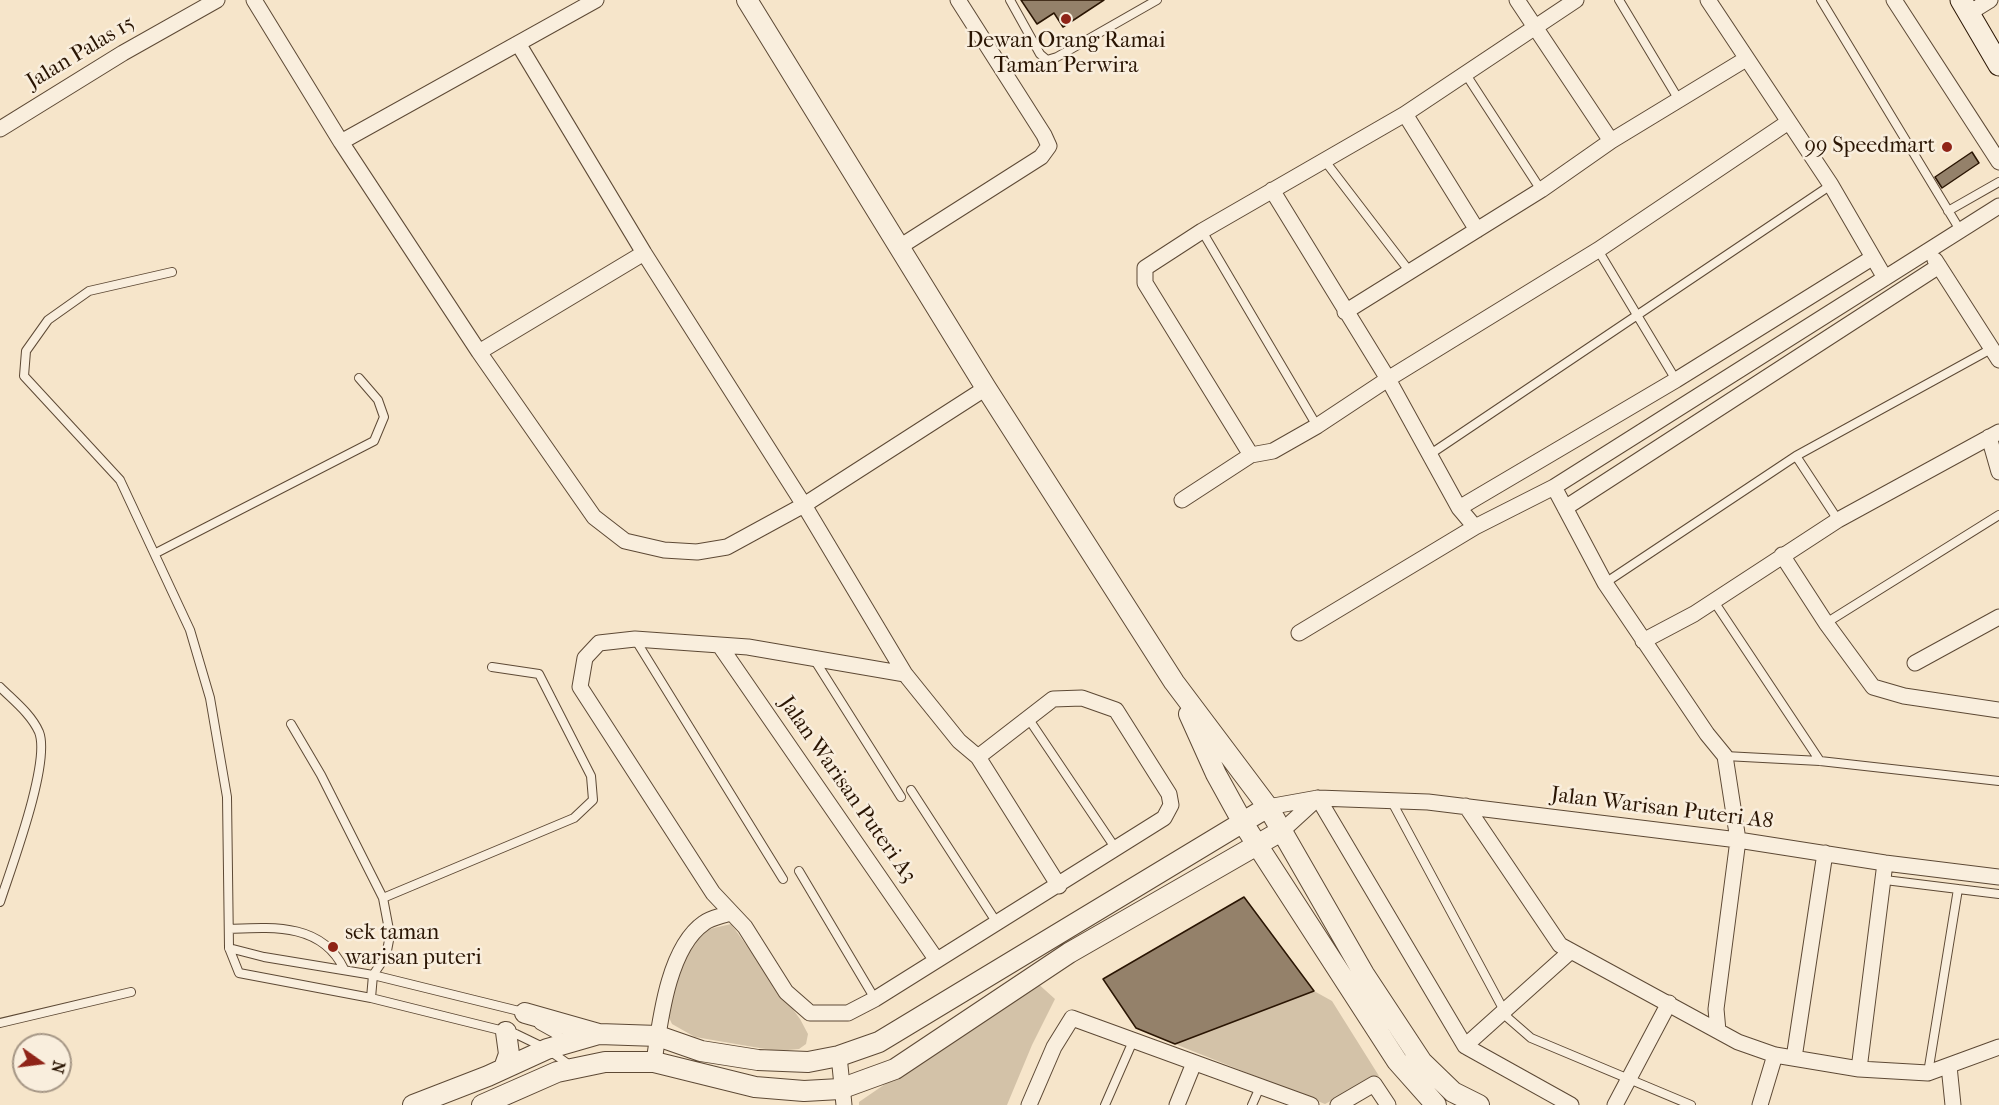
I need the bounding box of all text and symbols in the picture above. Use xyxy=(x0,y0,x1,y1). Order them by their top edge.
street label: Jalan Palas 15 xyxy=(22,10,140,96)
marker: Dewan Orang Ramai Taman Perwira xyxy=(1059,12,1073,26)
place label: Dewan Orang Ramai Taman Perwira xyxy=(967,29,1165,80)
place label: 99 Speedmart xyxy=(1804,134,1935,160)
marker: 99 Speedmart xyxy=(1940,140,1954,154)
street label: Jalan Warisan Puteri A3 xyxy=(773,692,921,888)
street label: Jalan Warisan Puteri A8 xyxy=(1549,782,1775,836)
place label: sek taman warisan puteri xyxy=(345,921,482,972)
marker: sek taman warisan puteri xyxy=(326,940,340,954)
north arrow xyxy=(12,1033,72,1093)
text: N xyxy=(47,1059,69,1075)

